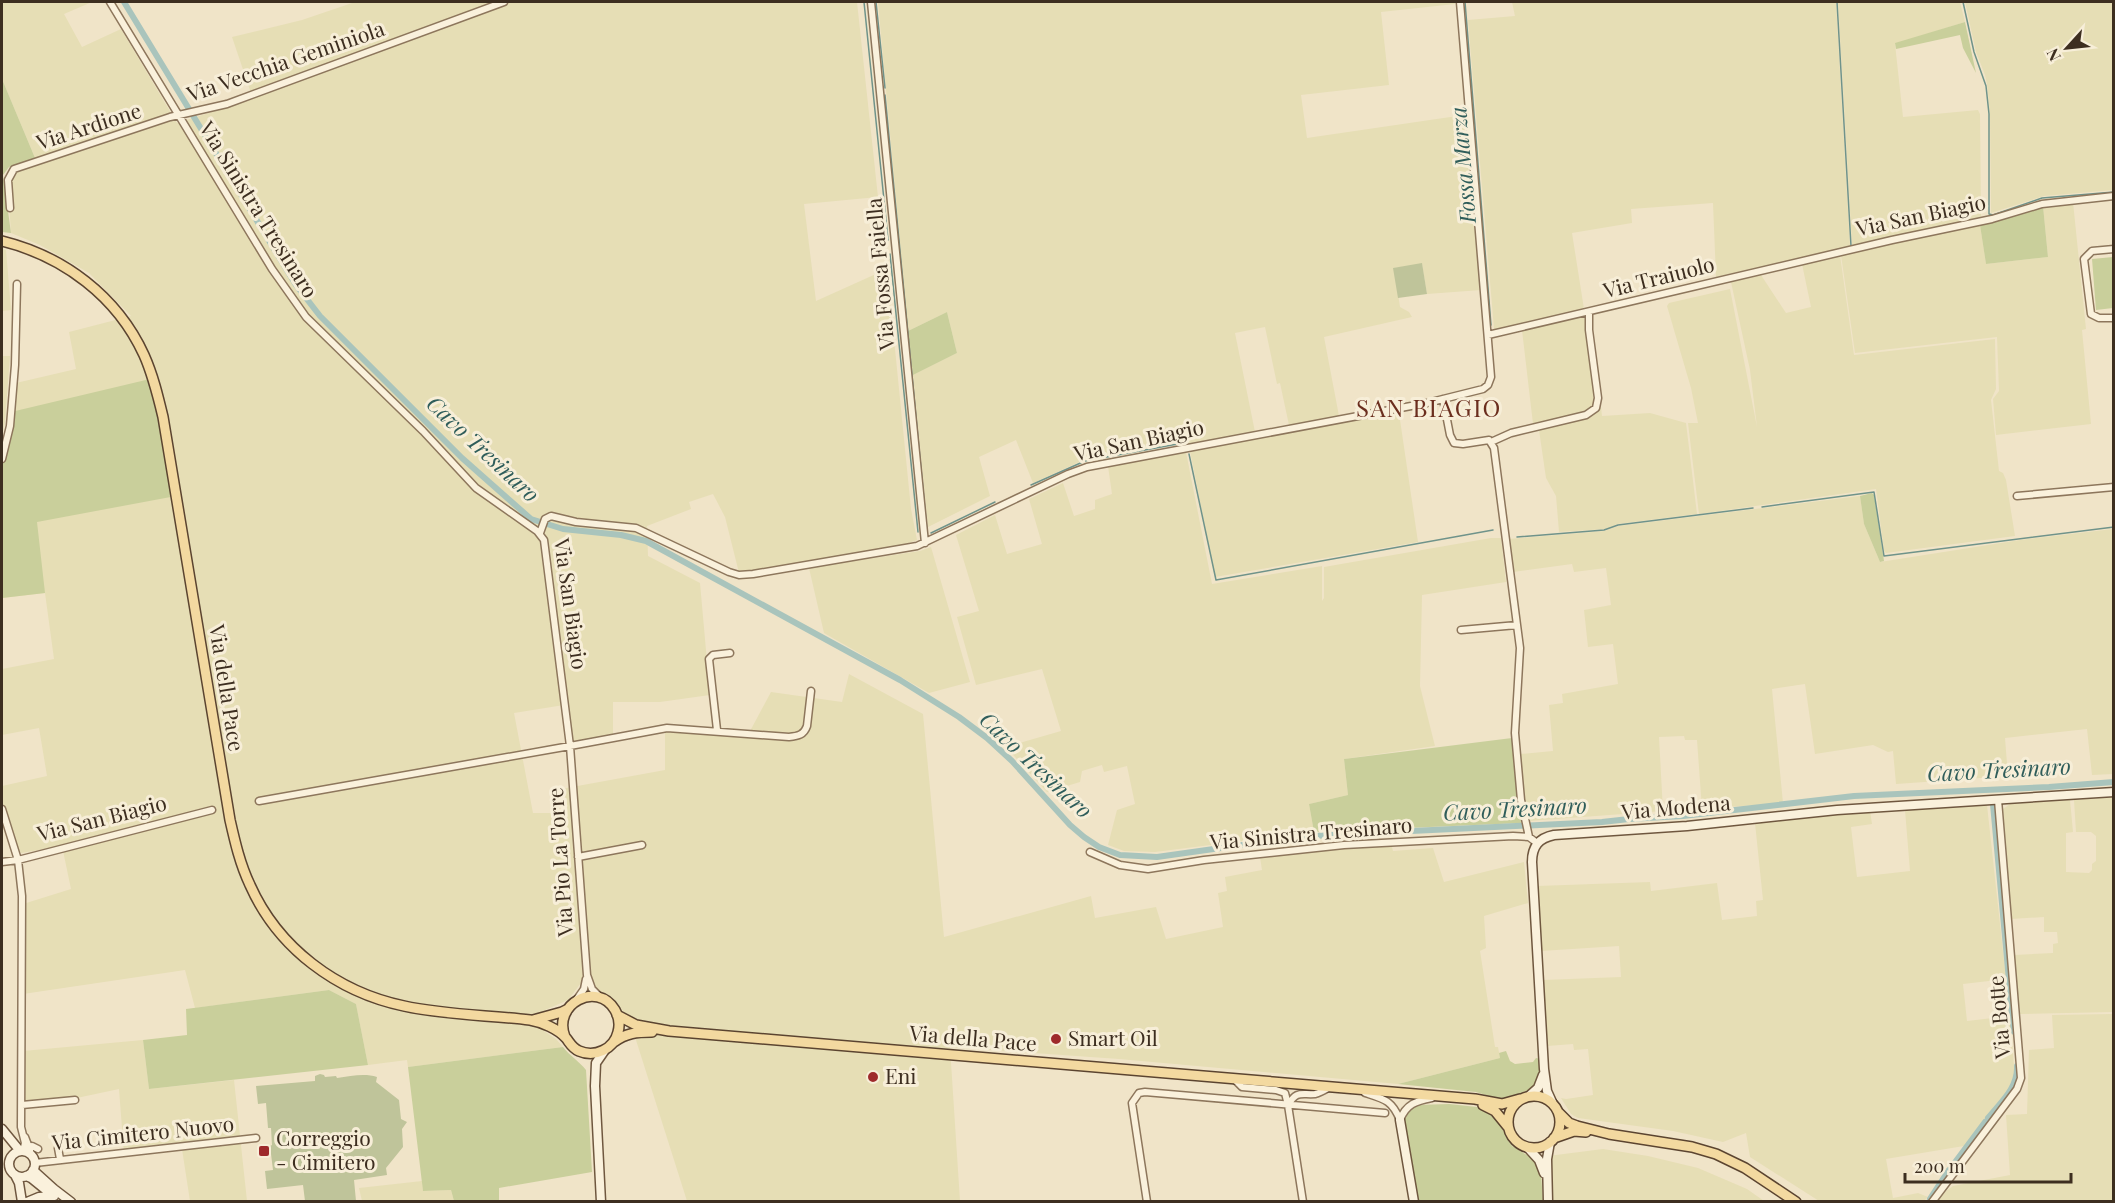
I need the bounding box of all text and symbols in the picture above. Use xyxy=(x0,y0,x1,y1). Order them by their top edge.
street label: Via Vecchia Geminiola xyxy=(182,13,388,107)
north arrow xyxy=(2037,18,2097,78)
text: N xyxy=(2041,45,2065,65)
street label: Via Ardione xyxy=(31,95,144,156)
water label: Fossa Marza xyxy=(1442,106,1482,226)
street label: Via Sinistra Tresinaro xyxy=(193,115,325,302)
street label: Via San Biagio xyxy=(1852,187,1988,242)
street label: Via Fossa Faiella xyxy=(858,196,900,352)
street label: Via Traiuolo xyxy=(1599,249,1717,304)
water label: Cavo Tresinaro xyxy=(421,388,547,508)
district label: SAN BIAGIO xyxy=(1356,391,1502,423)
street label: Via San Biagio xyxy=(1070,412,1206,467)
street label: Via San Biagio xyxy=(549,535,595,671)
street label: Via della Pace xyxy=(204,621,252,753)
water label: Cavo Tresinaro xyxy=(974,704,1100,824)
water label: Cavo Tresinaro xyxy=(1926,750,2072,788)
street label: Via San Biagio xyxy=(33,787,169,847)
street label: Via Pio La Torre xyxy=(540,787,578,939)
street label: Via Modena xyxy=(1619,787,1732,825)
water label: Cavo Tresinaro xyxy=(1442,789,1588,827)
street label: Via Sinistra Tresinaro xyxy=(1207,809,1413,855)
street label: Via Botte xyxy=(1980,974,2016,1061)
street label: Via della Pace xyxy=(907,1017,1038,1057)
place label: Smart Oil xyxy=(1068,1023,1158,1051)
marker: Smart Oil xyxy=(1049,1032,1063,1046)
place label: Eni xyxy=(885,1061,916,1089)
marker: Eni xyxy=(866,1070,880,1084)
street label: Via Cimitero Nuovo xyxy=(49,1109,235,1156)
place label: Correggio - Cimitero xyxy=(276,1123,376,1175)
marker: Correggio - Cimitero xyxy=(257,1144,271,1158)
scale bar xyxy=(1905,1146,2072,1184)
text: 200 m xyxy=(1914,1154,1965,1178)

